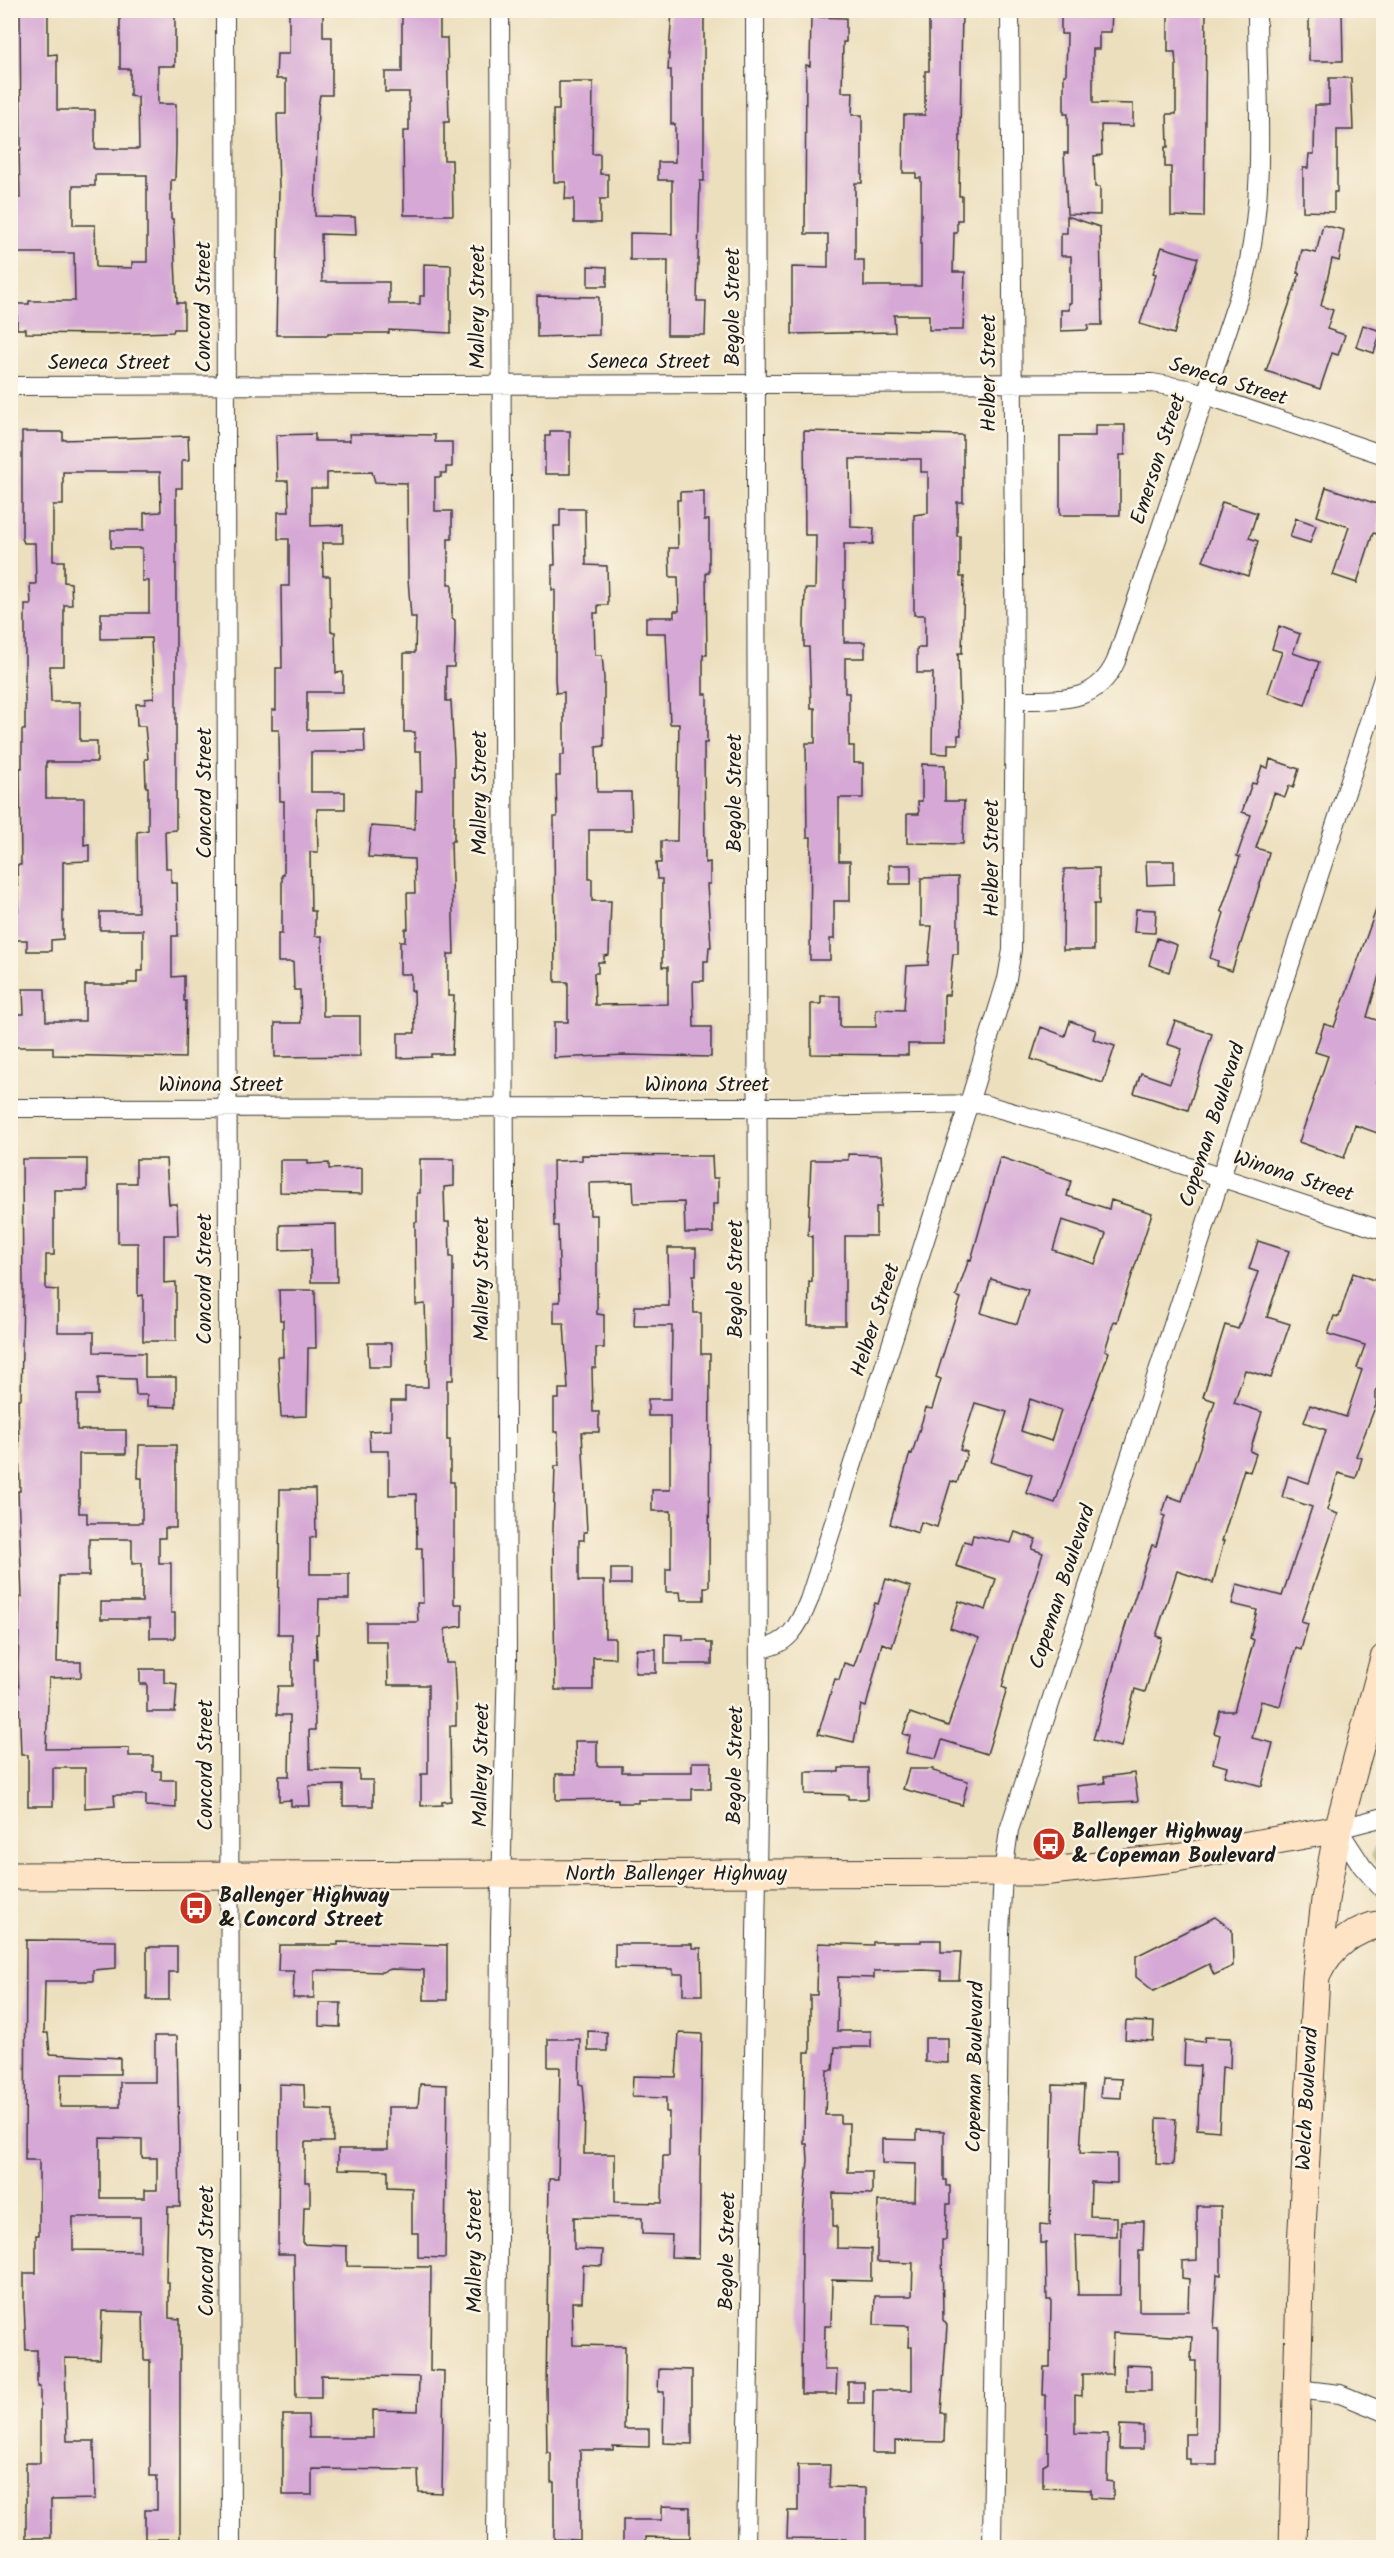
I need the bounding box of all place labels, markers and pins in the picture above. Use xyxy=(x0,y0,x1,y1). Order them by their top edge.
place label: Ballenger Highway & Copeman Boulevard xyxy=(1072,1816,1276,1873)
bus stop icon: Ballenger Highway & Copeman Boulevard xyxy=(1031,1826,1067,1862)
place label: Ballenger Highway & Concord Street xyxy=(219,1880,390,1937)
bus stop icon: Ballenger Highway & Concord Street xyxy=(178,1890,214,1926)

